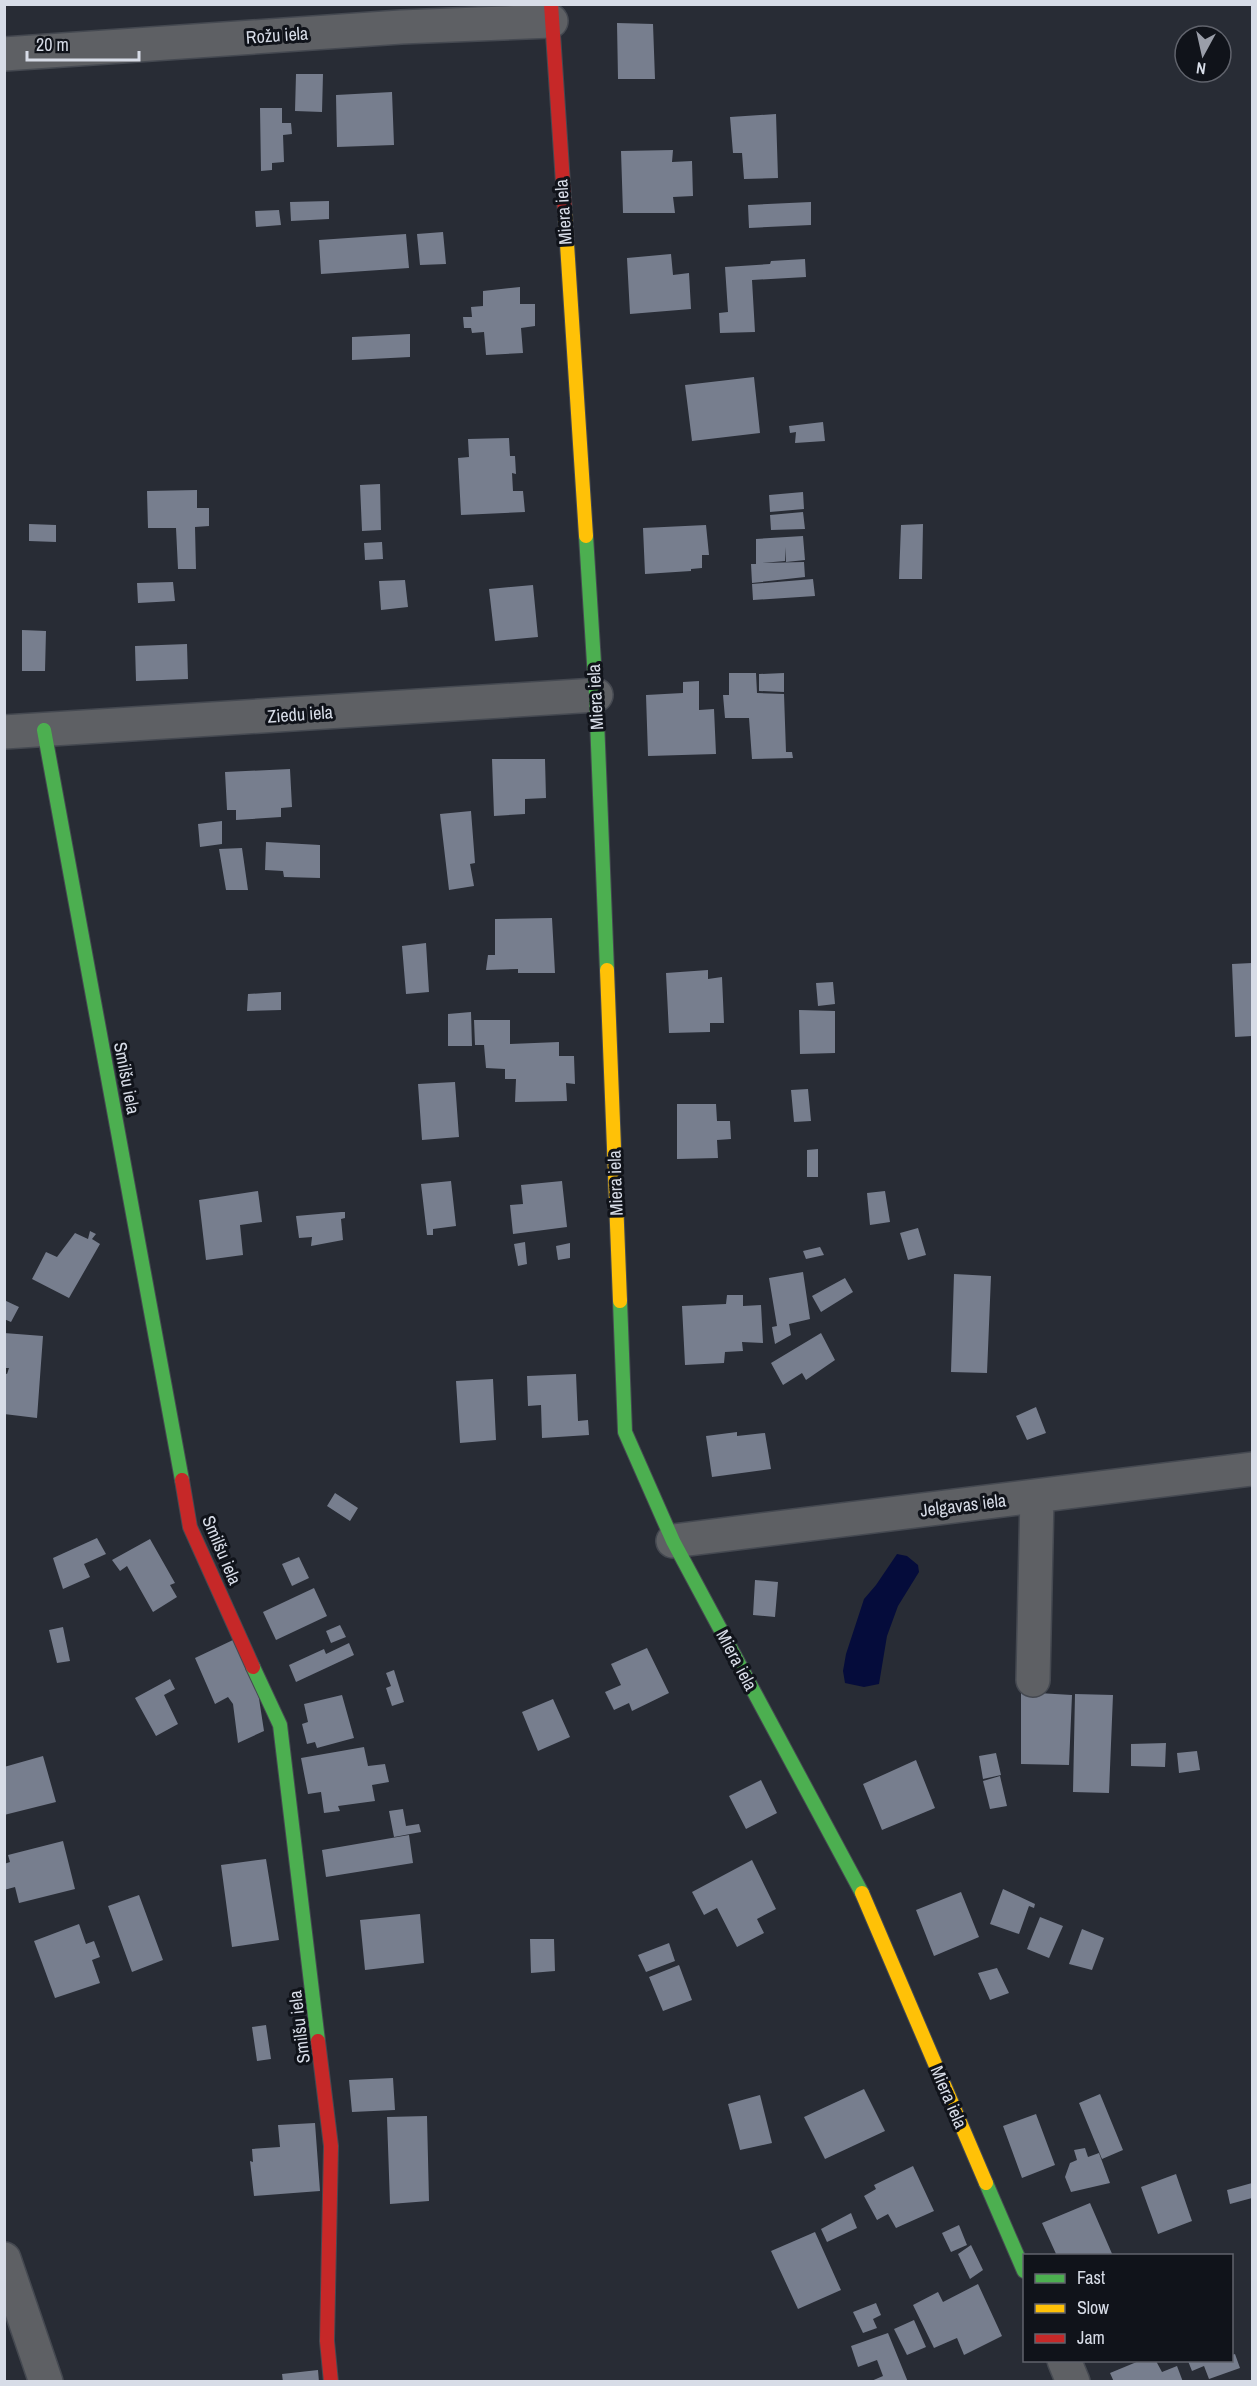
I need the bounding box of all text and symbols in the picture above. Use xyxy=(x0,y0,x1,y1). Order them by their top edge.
street label: Rožu iela xyxy=(245,20,309,50)
scale bar xyxy=(27,24,140,62)
north arrow xyxy=(1173,24,1233,84)
text: 20 m xyxy=(36,32,69,57)
text: N xyxy=(1195,57,1207,80)
street label: Miera iela xyxy=(548,178,578,246)
street label: Miera iela xyxy=(581,664,609,730)
street label: Ziedu iela xyxy=(266,699,334,729)
street label: Smilšu iela xyxy=(108,1040,146,1116)
street label: Miera iela xyxy=(601,1150,629,1216)
street label: Jelgavas iela xyxy=(919,1487,1007,1523)
street label: Smilšu iela xyxy=(196,1512,248,1588)
street label: Miera iela xyxy=(711,1625,763,1695)
street label: Smilšu iela xyxy=(282,1989,316,2065)
street label: Miera iela xyxy=(925,2062,973,2132)
legend xyxy=(1023,2254,1233,2362)
text: Fast xyxy=(1077,2265,1105,2290)
text: Slow xyxy=(1077,2295,1109,2320)
text: Jam xyxy=(1077,2325,1105,2350)

